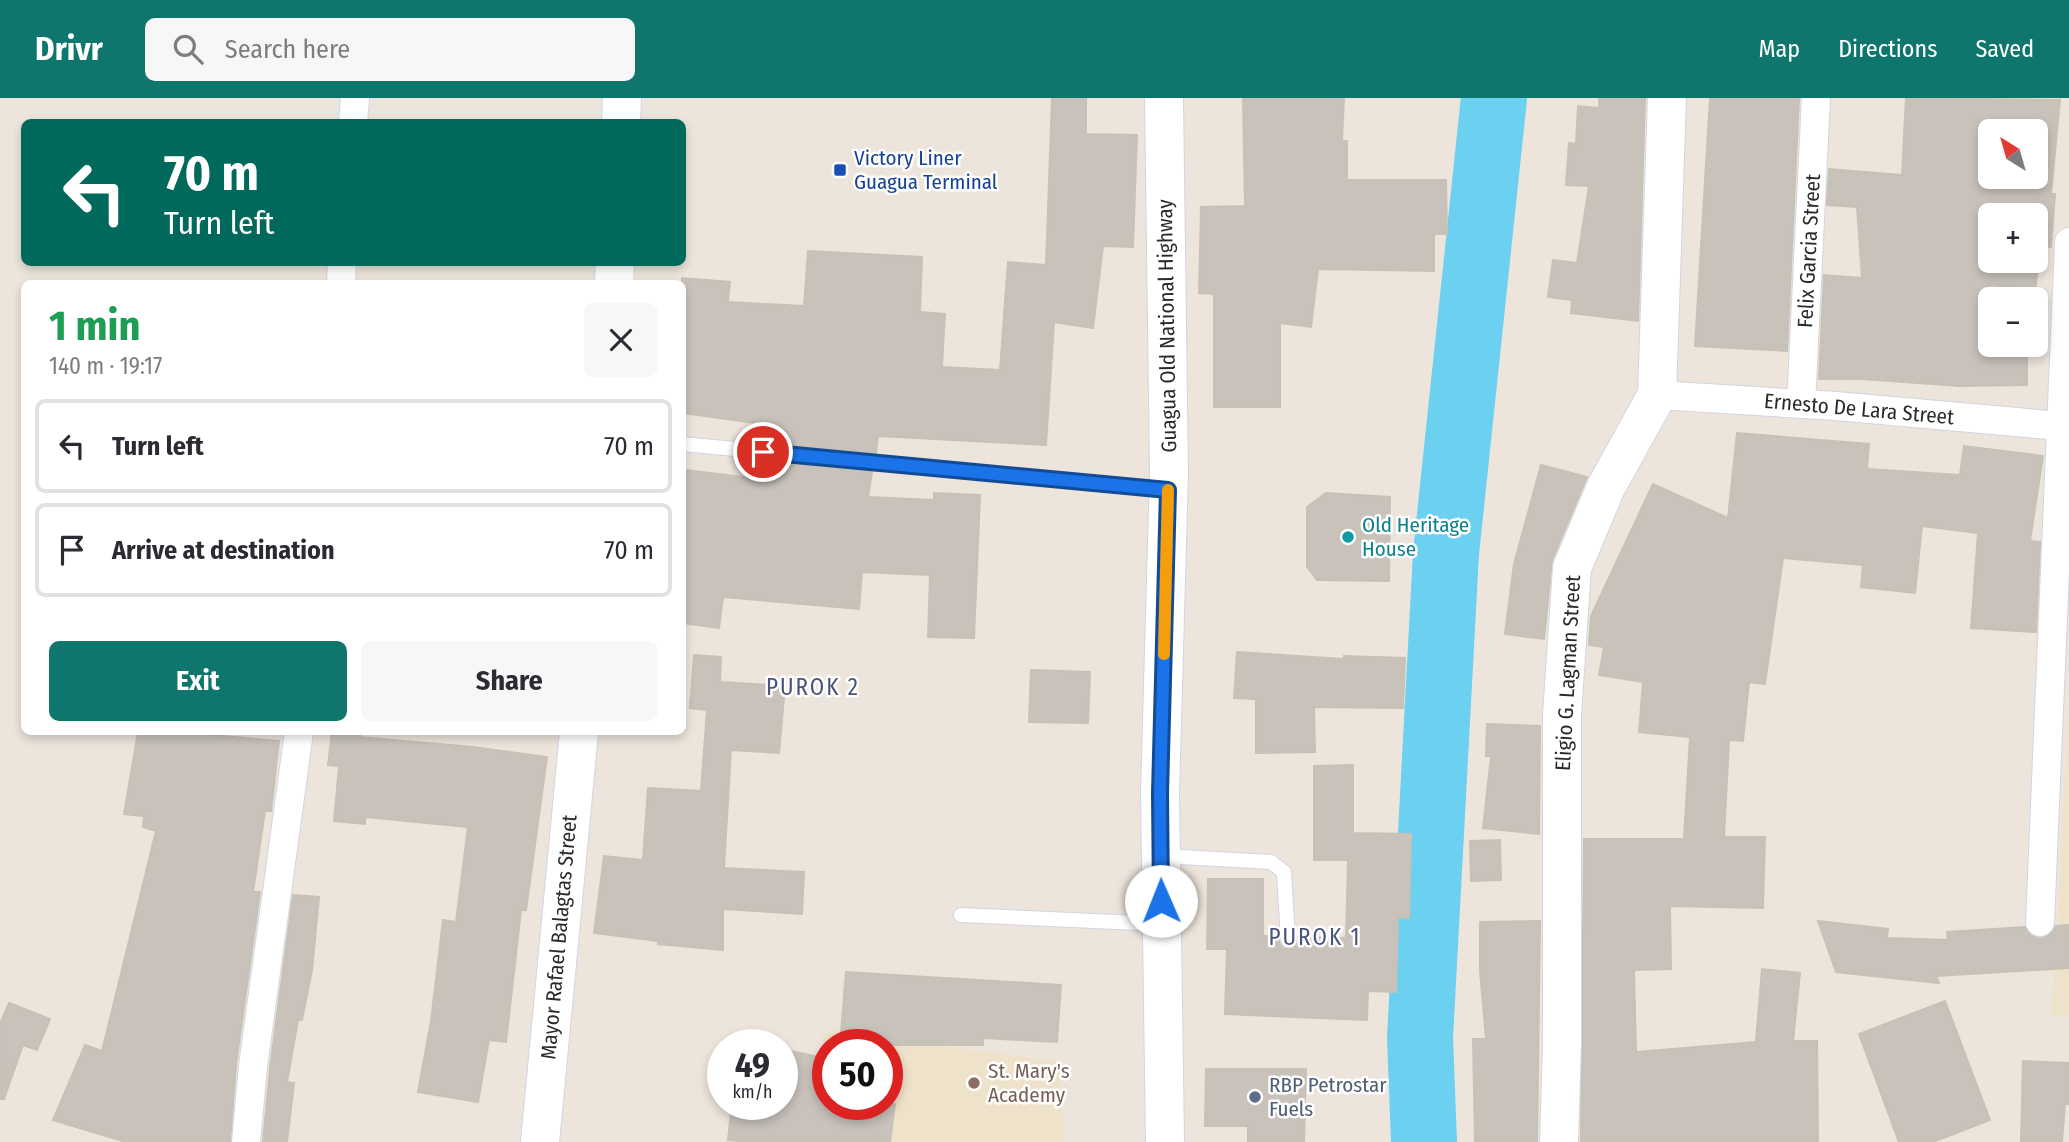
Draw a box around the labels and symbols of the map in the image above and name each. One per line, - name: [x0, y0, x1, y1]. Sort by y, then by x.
- north arrow: [1978, 119, 2048, 189]
- place label: Victory Liner Guagua Terminal: [854, 145, 998, 195]
- marker: Victory Liner Guagua Terminal: [832, 162, 848, 178]
- street label: Felix Garcia Street: [1792, 173, 1826, 329]
- street label: Guagua Old National Highway: [1152, 198, 1182, 453]
- street label: Ernesto De Lara Street: [1763, 388, 1955, 430]
- pin: [733, 422, 793, 482]
- place label: Old Heritage House: [1362, 512, 1469, 562]
- marker: Old Heritage House: [1340, 529, 1356, 545]
- street label: Eligio G. Lagman Street: [1550, 574, 1586, 772]
- district label: PUROK 2: [766, 673, 860, 701]
- street label: Mayor Rafael Balagtas Street: [535, 813, 583, 1060]
- position arrow: [1124, 864, 1198, 938]
- district label: PUROK 1: [1269, 923, 1361, 951]
- speed limit sign: 50: [812, 1029, 903, 1120]
- place label: St. Mary's Academy: [988, 1058, 1070, 1108]
- place label: RBP Petrostar Fuels: [1269, 1072, 1387, 1122]
- marker: St. Mary's Academy: [966, 1075, 982, 1091]
- marker: RBP Petrostar Fuels: [1247, 1089, 1263, 1105]

